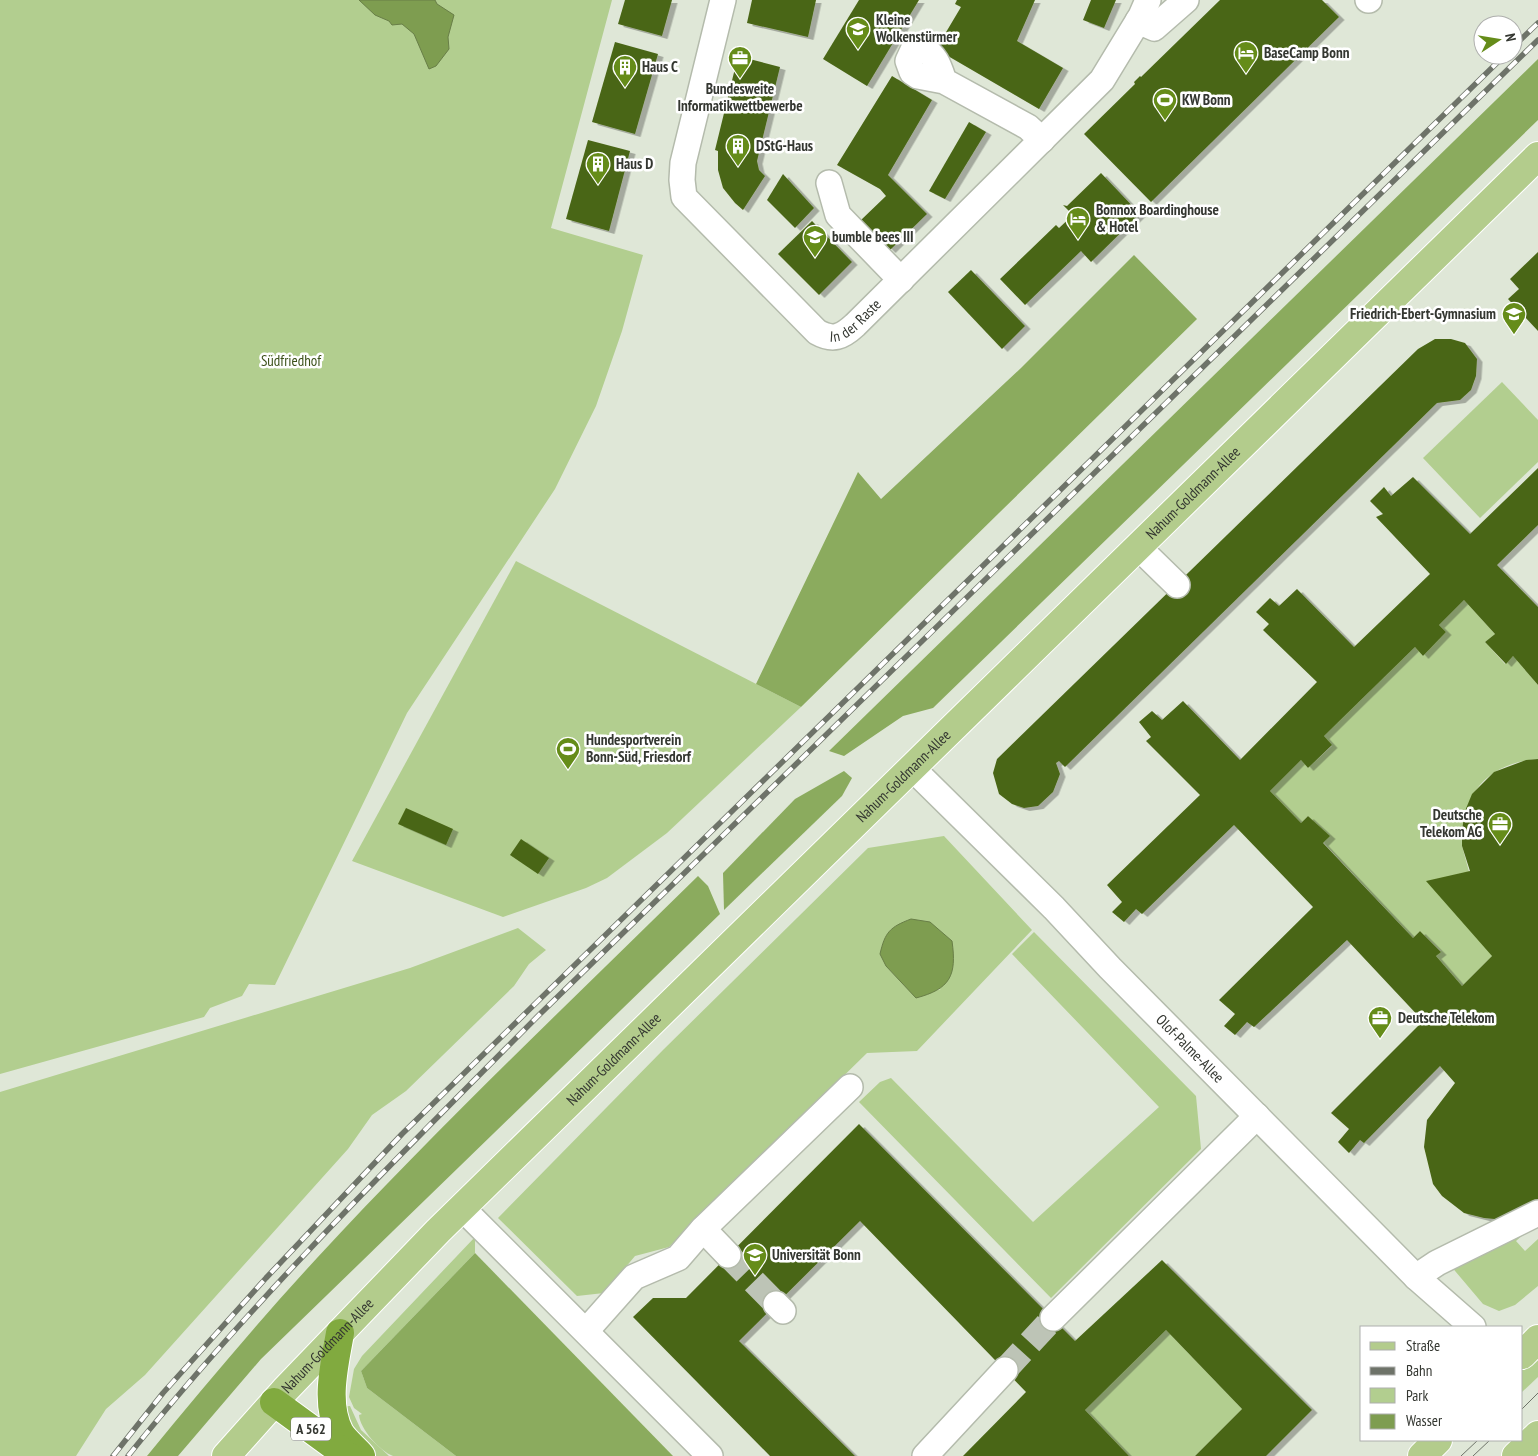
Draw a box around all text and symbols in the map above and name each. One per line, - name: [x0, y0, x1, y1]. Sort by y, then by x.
- place label: Kleine Wolkenstürmer: [875, 10, 958, 46]
- north arrow: [1473, 15, 1523, 65]
- school or university icon: Kleine Wolkenstürmer: [845, 16, 871, 50]
- text: N: [1501, 32, 1520, 43]
- hotel icon: BaseCamp Bonn: [1233, 40, 1259, 74]
- place label: BaseCamp Bonn: [1264, 43, 1350, 62]
- office icon: Bundesweite Informatikwettbewerbe: [727, 45, 753, 79]
- building icon: Haus C: [612, 54, 638, 88]
- place label: Haus C: [642, 57, 678, 76]
- place label: Bundesweite Informatikwettbewerbe: [677, 79, 803, 115]
- sports icon: KW Bonn: [1152, 87, 1178, 121]
- place label: KW Bonn: [1182, 90, 1231, 109]
- building icon: DStG-Haus: [725, 133, 751, 167]
- place label: DStG-Haus: [756, 136, 813, 155]
- building icon: Haus D: [585, 151, 611, 185]
- place label: Haus D: [616, 154, 653, 173]
- place label: Bonnox Boardinghouse & Hotel: [1096, 200, 1219, 236]
- hotel icon: Bonnox Boardinghouse & Hotel: [1065, 206, 1091, 240]
- school or university icon: bumble bees III: [802, 224, 828, 258]
- place label: bumble bees III: [832, 227, 914, 246]
- street label: In der Raste: [829, 295, 885, 346]
- school or university icon: Friedrich-Ebert-Gymnasium: [1501, 301, 1527, 335]
- place label: Friedrich-Ebert-Gymnasium: [1350, 304, 1496, 323]
- park label: Südfriedhof: [261, 351, 322, 370]
- street label: Nahum-Goldmann-Allee: [1141, 442, 1244, 543]
- street label: Nahum-Goldmann-Allee: [852, 725, 954, 826]
- place label: Hundesportverein Bonn-Süd, Friesdorf: [586, 730, 692, 766]
- sports icon: Hundesportverein Bonn-Süd, Friesdorf: [555, 736, 581, 770]
- place label: Deutsche Telekom AG: [1420, 805, 1482, 841]
- office icon: Deutsche Telekom AG: [1487, 811, 1513, 845]
- office icon: Deutsche Telekom: [1367, 1005, 1393, 1039]
- street label: Nahum-Goldmann-Allee: [562, 1008, 665, 1109]
- place label: Deutsche Telekom: [1398, 1008, 1495, 1027]
- street label: Olof-Palme-Allee: [1152, 1010, 1228, 1087]
- school or university icon: Universität Bonn: [742, 1242, 768, 1276]
- place label: Universität Bonn: [772, 1245, 861, 1264]
- street label: Nahum-Goldmann-Allee: [277, 1294, 377, 1397]
- legend: [1360, 1326, 1523, 1441]
- text: Straße: [1406, 1336, 1440, 1355]
- text: Bahn: [1406, 1361, 1432, 1380]
- text: Park: [1406, 1386, 1428, 1405]
- text: Wasser: [1406, 1411, 1443, 1430]
- road number: A 562: [291, 1418, 331, 1440]

